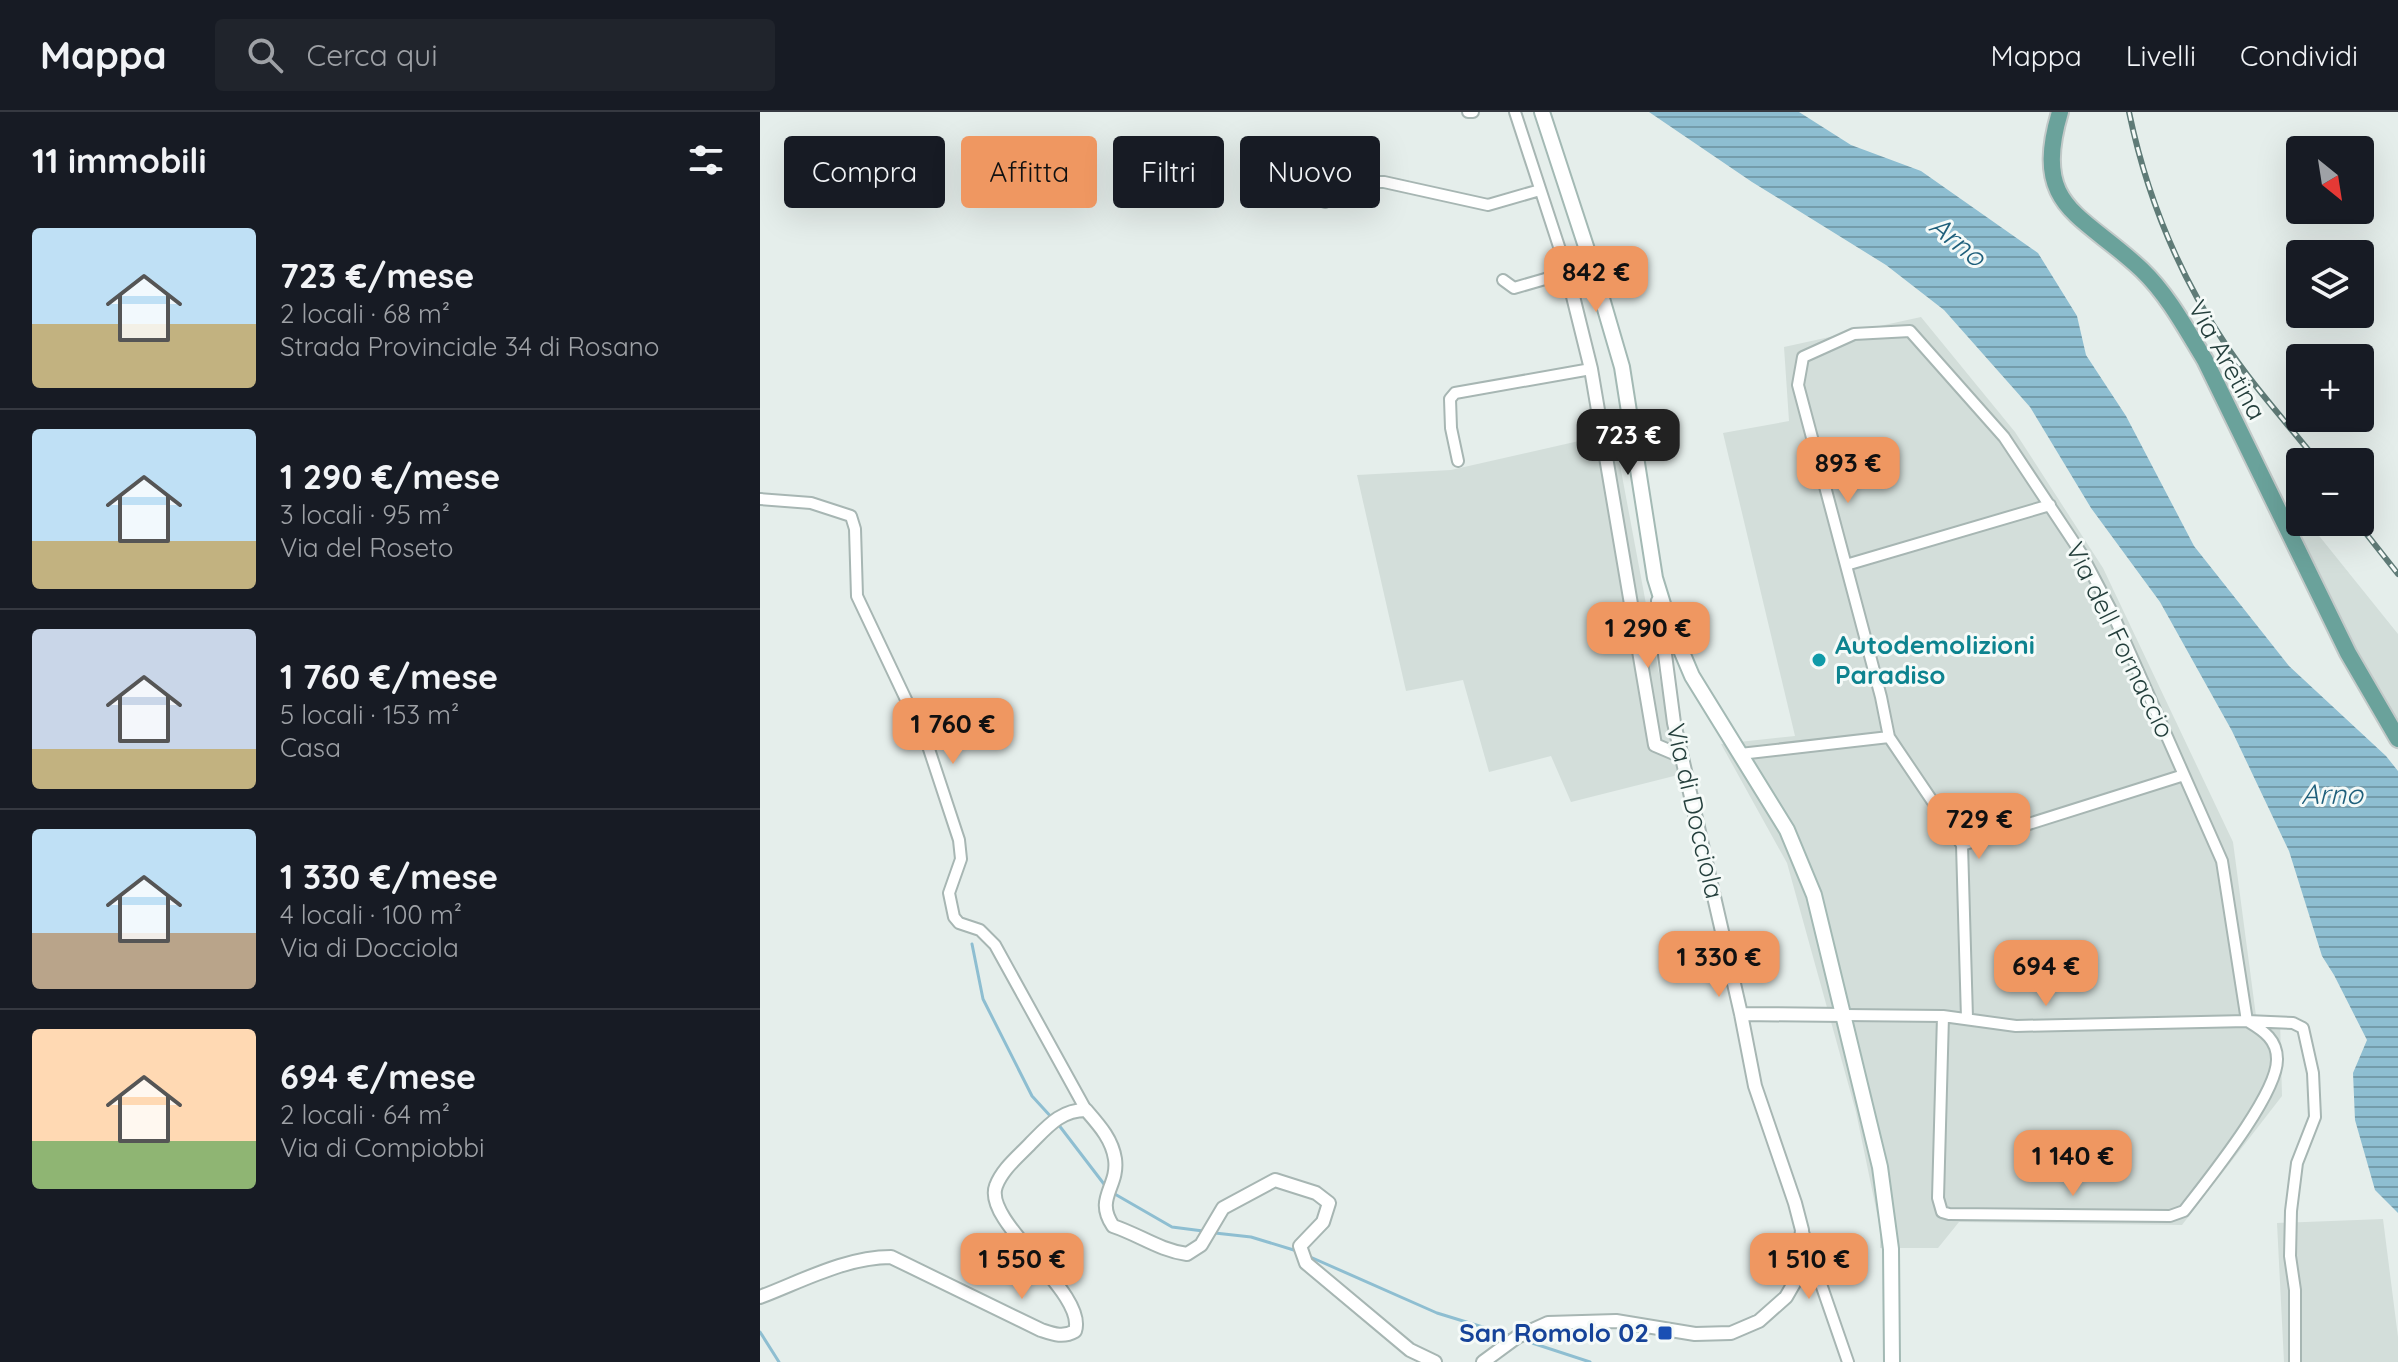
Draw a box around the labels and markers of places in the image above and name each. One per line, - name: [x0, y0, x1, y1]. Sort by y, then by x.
- pin: 842 €: [1540, 246, 1652, 314]
- pin: 723 €: [1572, 409, 1684, 477]
- pin: 893 €: [1792, 437, 1904, 505]
- pin: 1 290 €: [1574, 602, 1722, 670]
- place label: Autodemolizioni Paradiso: [1835, 628, 2035, 691]
- marker: Autodemolizioni Paradiso: [1810, 651, 1828, 669]
- pin: 1 760 €: [879, 698, 1027, 766]
- pin: 729 €: [1923, 793, 2035, 861]
- pin: 1 330 €: [1645, 931, 1793, 999]
- pin: 694 €: [1990, 940, 2102, 1008]
- pin: 1 140 €: [1999, 1130, 2147, 1198]
- pin: 1 550 €: [948, 1233, 1096, 1301]
- pin: 1 510 €: [1735, 1233, 1883, 1301]
- place label: San Romolo 02: [1459, 1316, 1649, 1349]
- marker: San Romolo 02: [1656, 1324, 1674, 1342]

